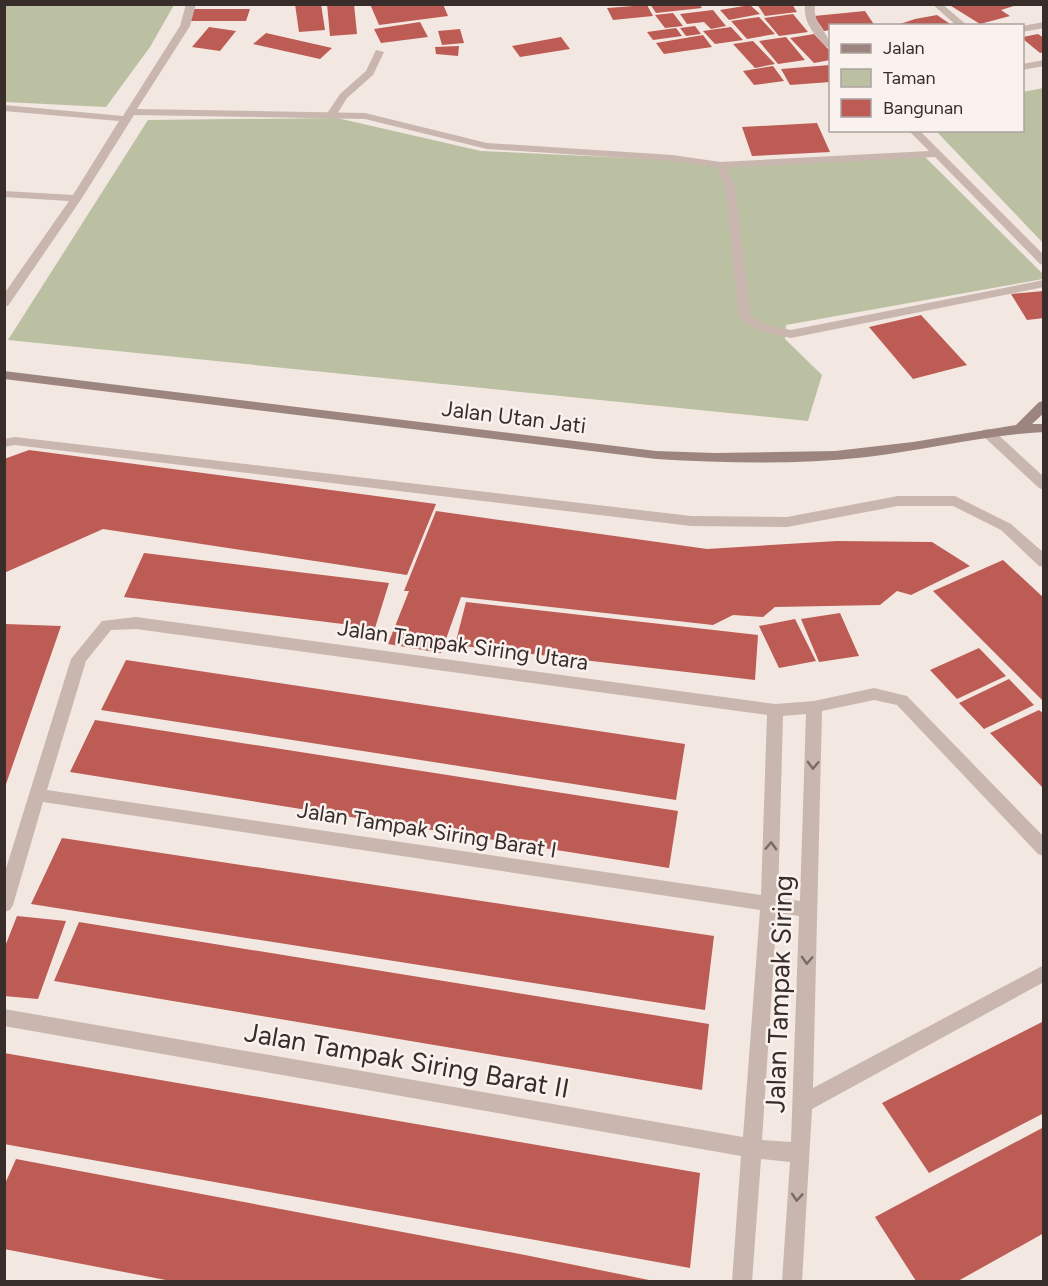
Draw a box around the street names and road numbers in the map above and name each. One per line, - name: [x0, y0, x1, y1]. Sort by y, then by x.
- street label: Jalan Utan Jati: [440, 395, 588, 439]
- street label: Jalan Tampak Siring Utara: [336, 614, 590, 676]
- street label: Jalan Tampak Siring Barat I: [295, 796, 559, 864]
- street label: Jalan Tampak Siring: [758, 875, 800, 1113]
- street label: Jalan Tampak Siring Barat II: [242, 1015, 572, 1105]

